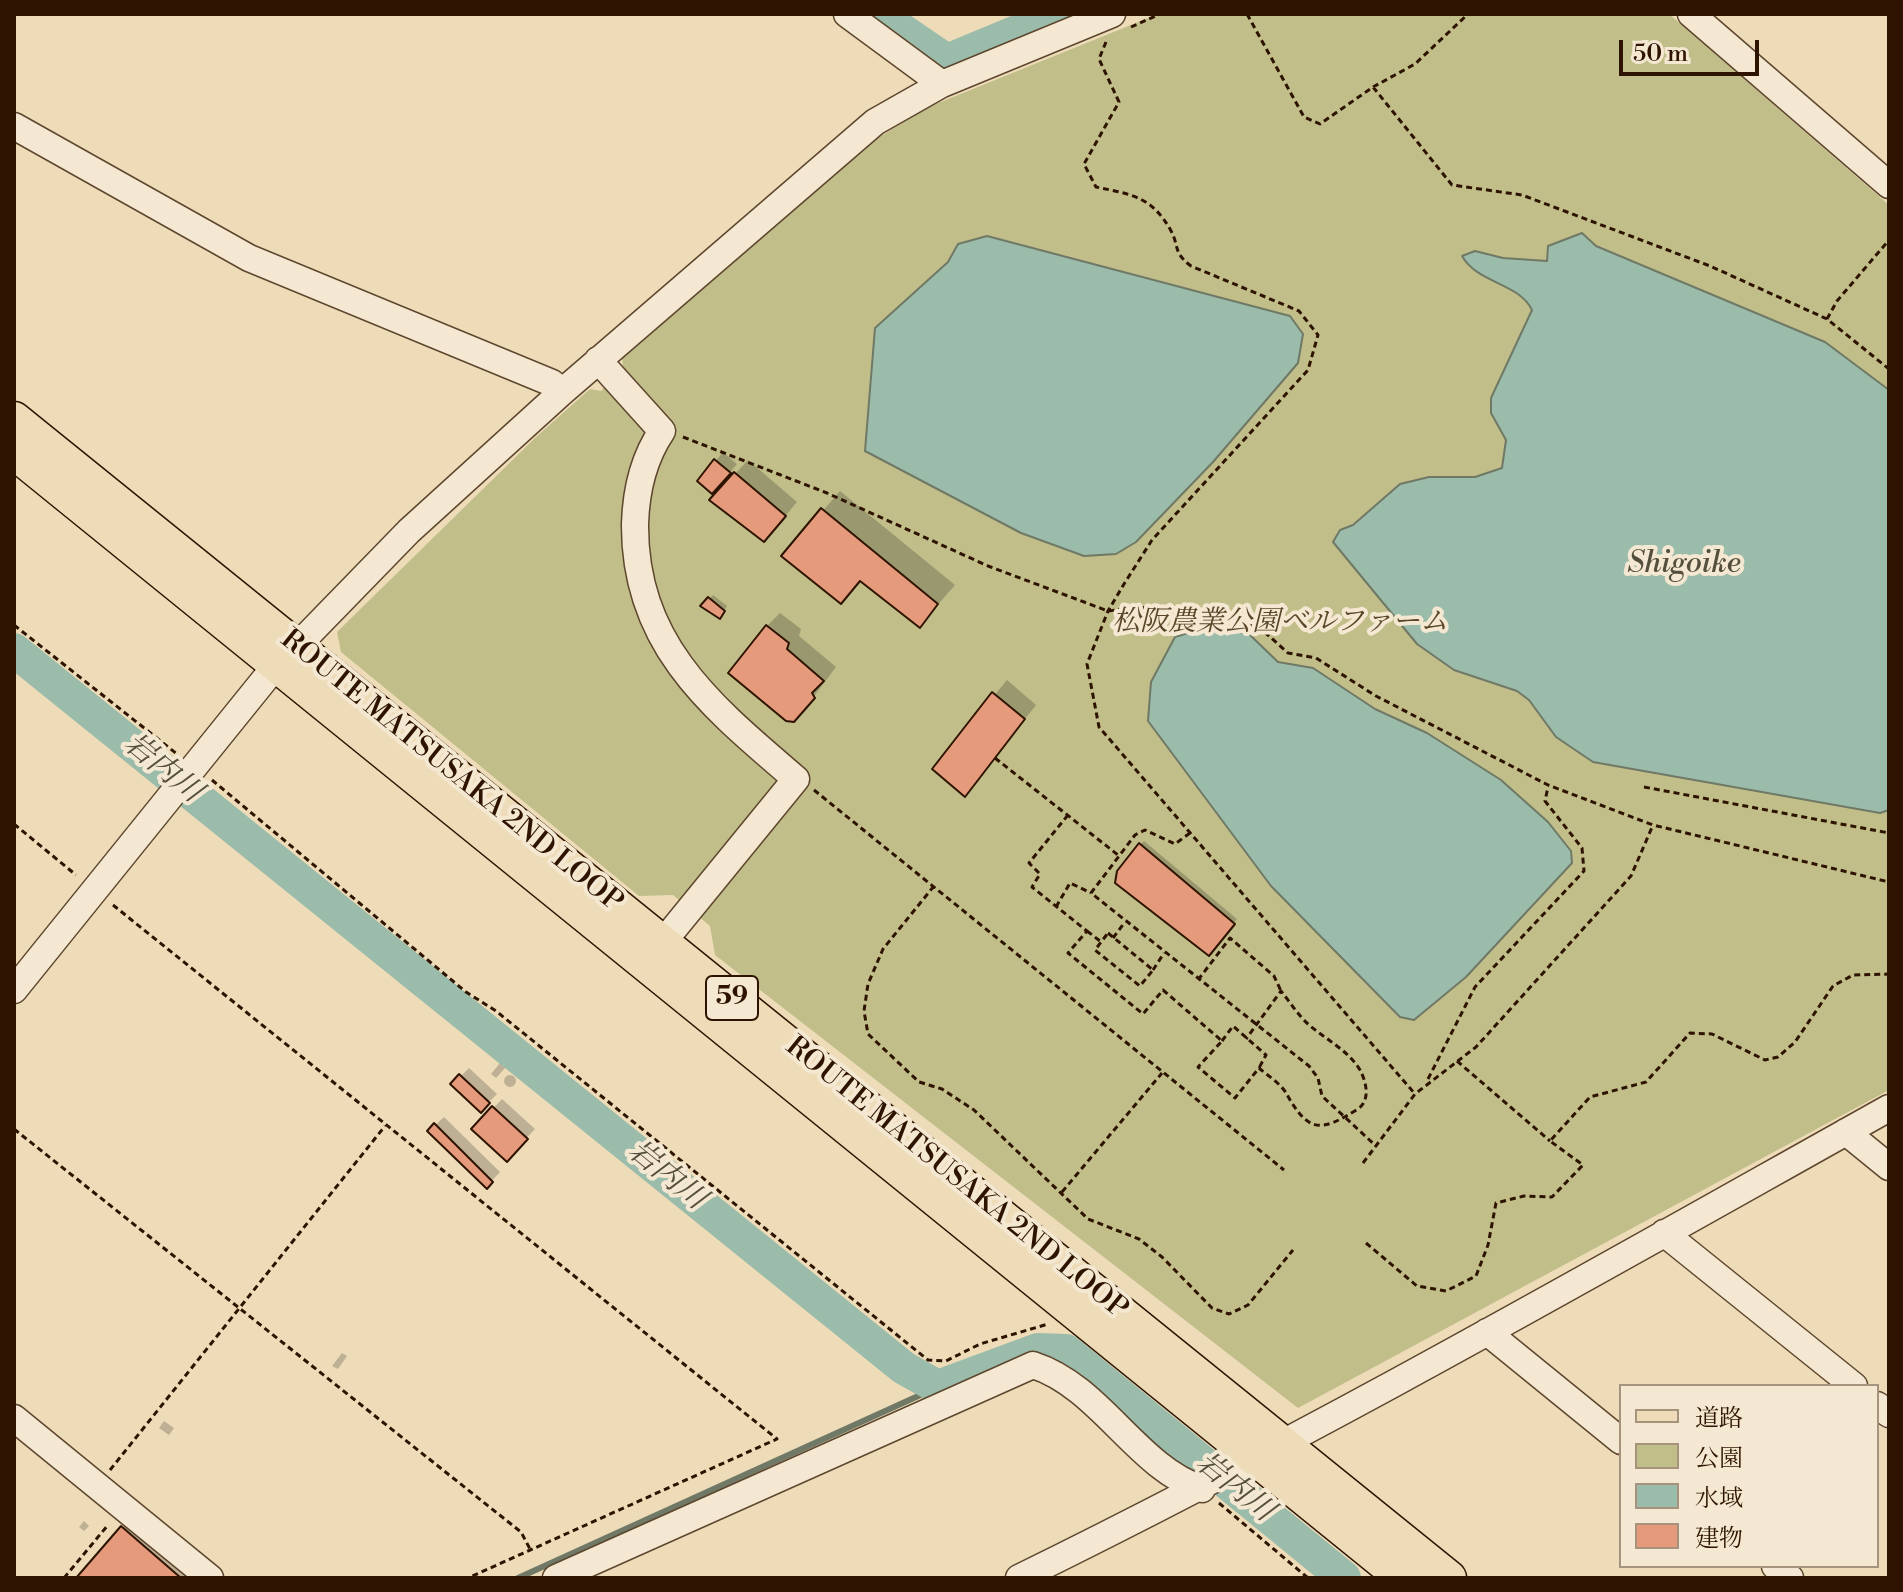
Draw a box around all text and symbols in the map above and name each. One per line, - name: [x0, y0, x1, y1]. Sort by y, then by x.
- scale bar: [1623, 24, 1763, 74]
- text: 50 m: [1633, 39, 1688, 69]
- water label: Shigoike: [1627, 547, 1741, 583]
- park label: 松阪農業公園ベルファーム: [1112, 606, 1448, 640]
- street label: ROUTE MATSUSAKA 2ND LOOP: [273, 623, 629, 921]
- water label: 岩内川: [116, 727, 208, 811]
- road number: 59: [706, 976, 758, 1020]
- street label: ROUTE MATSUSAKA 2ND LOOP: [778, 1030, 1134, 1328]
- water label: 岩内川: [620, 1134, 712, 1218]
- legend: [1619, 1384, 1879, 1568]
- text: 道路: [1695, 1404, 1743, 1434]
- text: 公園: [1695, 1444, 1743, 1474]
- water label: 岩内川: [1188, 1446, 1280, 1530]
- text: 水域: [1695, 1484, 1743, 1514]
- text: 建物: [1695, 1524, 1743, 1554]

